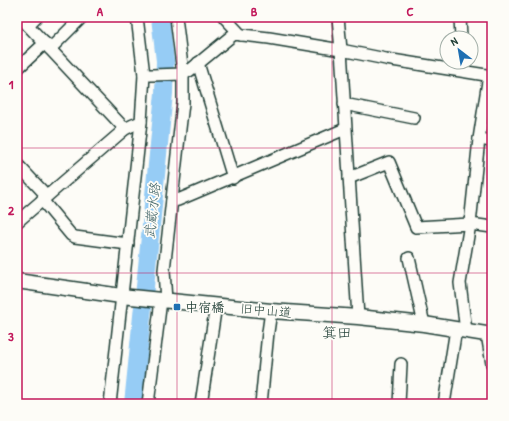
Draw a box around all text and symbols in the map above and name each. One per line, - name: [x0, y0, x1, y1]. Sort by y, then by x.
- text: A: [97, 2, 104, 20]
- text: B: [251, 2, 258, 20]
- text: C: [406, 2, 414, 20]
- north arrow: [439, 30, 479, 70]
- text: N: [448, 34, 460, 49]
- text: 1: [9, 75, 14, 93]
- water label: 武蔵水路: [139, 181, 164, 240]
- text: 2: [8, 201, 15, 219]
- place label: 中宿橋: [185, 298, 224, 316]
- street label: 旧中山道: [239, 299, 293, 321]
- marker: 中宿橋: [172, 302, 182, 312]
- district label: 箕田: [322, 322, 352, 343]
- text: 3: [8, 327, 14, 345]

